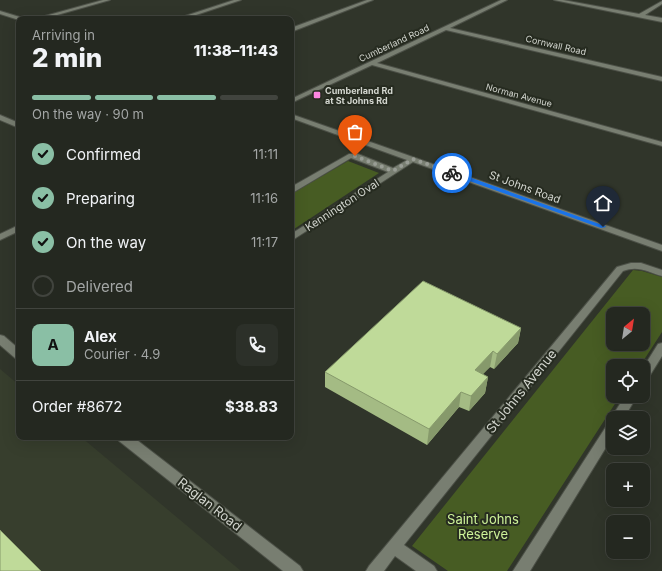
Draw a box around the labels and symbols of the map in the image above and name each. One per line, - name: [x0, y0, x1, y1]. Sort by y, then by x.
- street label: Cumberland Road: [357, 22, 431, 64]
- street label: Cornwall Road: [525, 33, 587, 57]
- street label: Norman Avenue: [485, 81, 553, 109]
- place label: Cumberland Rd at St Johns Rd: [325, 85, 393, 106]
- marker: Cumberland Rd at St Johns Rd: [312, 90, 322, 100]
- pin: [338, 115, 372, 156]
- courier: [432, 153, 472, 193]
- street label: St Johns Road: [487, 168, 563, 206]
- street label: Kennington Oval: [302, 176, 382, 234]
- pin: [586, 186, 620, 227]
- north arrow: [606, 307, 650, 351]
- street label: St Johns Avenue: [482, 346, 560, 436]
- street label: Raglan Road: [175, 474, 245, 534]
- park label: Saint Johns Reserve: [447, 511, 519, 542]

